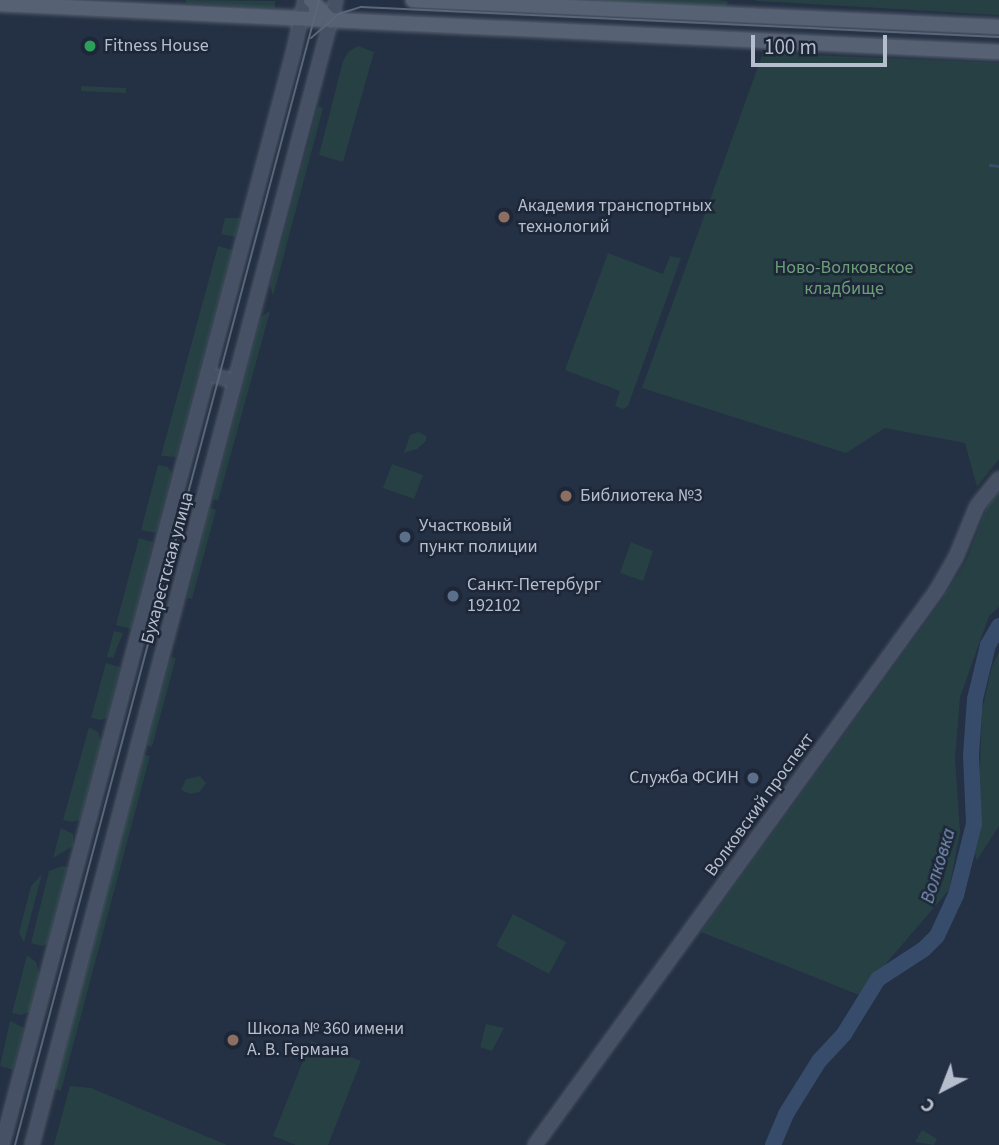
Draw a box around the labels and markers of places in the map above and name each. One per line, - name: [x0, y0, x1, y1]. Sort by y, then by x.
- place label: Fitness House: [104, 35, 209, 57]
- marker: Fitness House: [82, 38, 98, 54]
- place label: Академия транспортных технологий: [518, 196, 712, 238]
- marker: Академия транспортных технологий: [496, 209, 512, 225]
- place label: Библиотека №3: [580, 485, 703, 507]
- marker: Библиотека №3: [558, 488, 574, 504]
- place label: Участковый пункт полиции: [419, 516, 538, 558]
- marker: Участковый пункт полиции: [397, 529, 413, 545]
- place label: Санкт-Петербург 192102: [467, 575, 601, 618]
- marker: Санкт-Петербург 192102: [445, 588, 461, 604]
- place label: Служба ФСИН: [629, 767, 739, 789]
- marker: Служба ФСИН: [745, 770, 761, 786]
- place label: Школа № 360 имени А. В. Германа: [247, 1019, 404, 1062]
- marker: Школа № 360 имени А. В. Германа: [225, 1032, 241, 1048]

